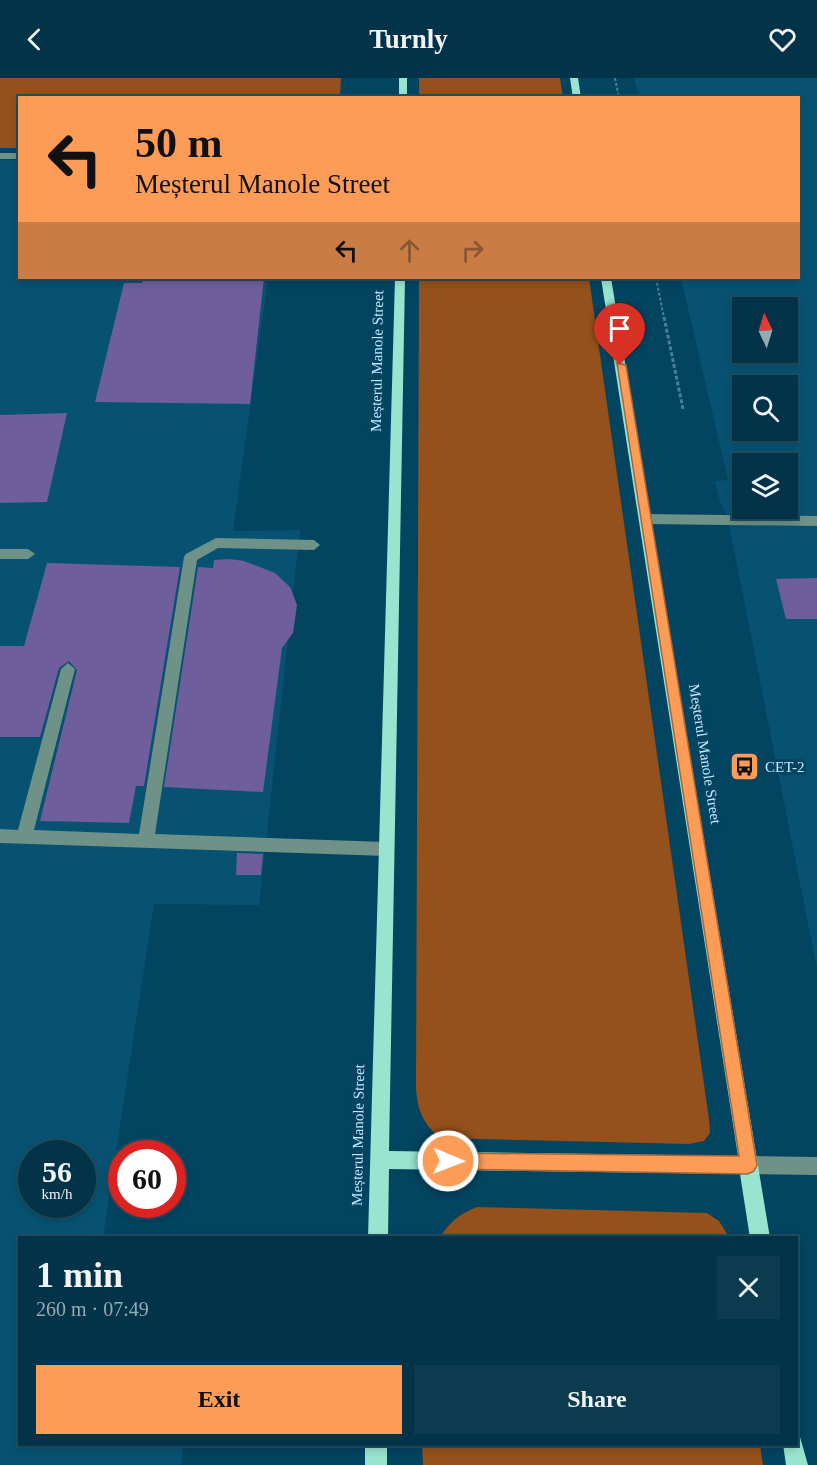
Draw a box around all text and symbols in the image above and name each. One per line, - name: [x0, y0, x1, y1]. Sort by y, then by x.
- icon: back: [18, 23, 51, 56]
- icon: heart: [766, 23, 799, 56]
- text: Turnly: [369, 24, 448, 54]
- icon: left: [36, 120, 114, 198]
- text: 50 m: [135, 120, 223, 166]
- text: Meșterul Manole Street: [135, 169, 390, 199]
- icon: left: [330, 234, 363, 267]
- icon: ahead: [393, 234, 426, 267]
- icon: right: [456, 234, 489, 267]
- street label: Meșterul Manole Street: [368, 289, 387, 432]
- north arrow: [732, 297, 798, 363]
- map controls: [732, 297, 798, 519]
- pin: [594, 303, 645, 365]
- icon: arrive: [603, 312, 636, 345]
- button: search: [732, 375, 798, 441]
- button: layers: [732, 453, 798, 519]
- street label: Meșterul Manole Street: [685, 683, 724, 826]
- bus stop icon: CET-2: [728, 751, 760, 783]
- place label: CET-2: [765, 759, 804, 775]
- street label: Meșterul Manole Street: [349, 1063, 368, 1206]
- position arrow: [416, 1129, 480, 1193]
- speed limit sign: 60: [108, 1140, 186, 1218]
- text: 56: [42, 1155, 72, 1188]
- text: km/h: [42, 1186, 72, 1202]
- text: 1 min: [36, 1255, 123, 1295]
- button: close: [717, 1256, 780, 1319]
- text: 260 m · 07:49: [36, 1298, 149, 1320]
- button: Exit: [36, 1365, 402, 1434]
- button: Share: [414, 1365, 780, 1434]

